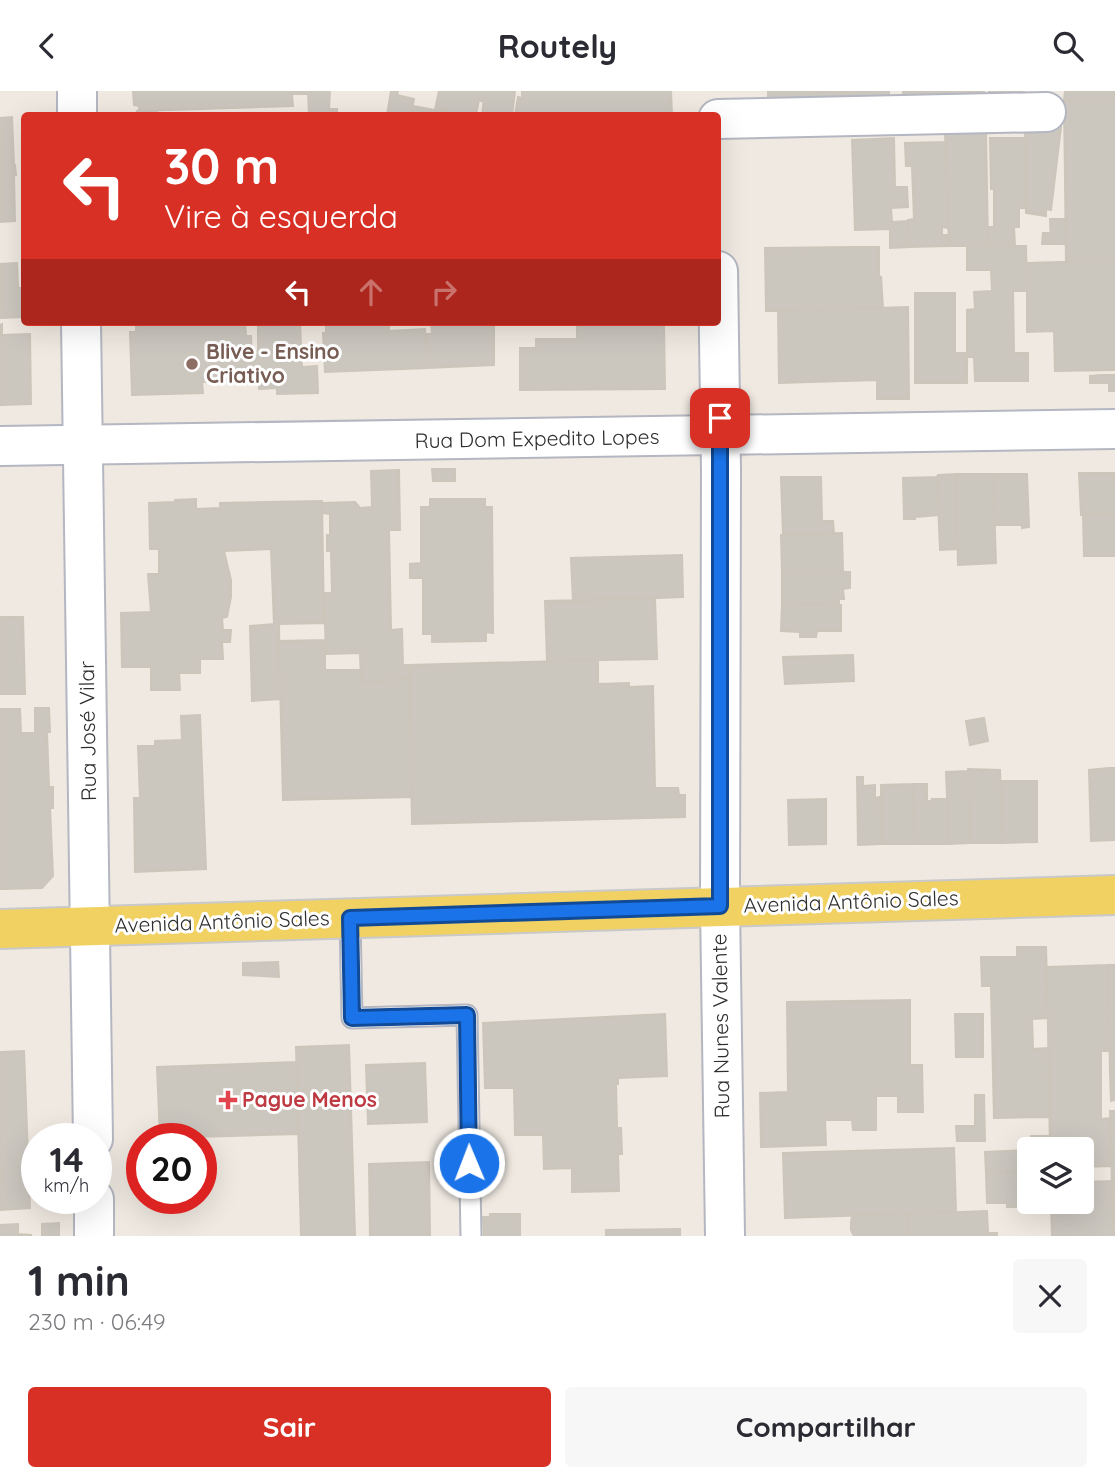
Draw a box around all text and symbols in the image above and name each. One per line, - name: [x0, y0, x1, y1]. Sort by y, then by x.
- text: Routely: [498, 26, 617, 66]
- icon: back: [28, 27, 66, 65]
- icon: search: [1049, 27, 1087, 65]
- text: 30 m: [164, 135, 279, 196]
- icon: left: [49, 140, 140, 231]
- text: Vire à esquerda: [164, 196, 398, 236]
- icon: left: [279, 273, 317, 311]
- icon: ahead: [352, 273, 390, 311]
- icon: right: [425, 273, 463, 311]
- place label: Blive - Ensino Criativo: [206, 338, 340, 388]
- marker: Blive - Ensino Criativo: [184, 356, 200, 372]
- pin: [690, 388, 750, 448]
- icon: arrive: [701, 399, 739, 437]
- street label: Rua Dom Expedito Lopes: [414, 423, 660, 453]
- street label: Rua José Vilar: [73, 661, 101, 801]
- street label: Avenida Antônio Sales: [743, 884, 959, 918]
- street label: Avenida Antônio Sales: [114, 904, 330, 938]
- street label: Rua Nunes Valente: [705, 933, 735, 1119]
- place label: Pague Menos: [242, 1086, 377, 1112]
- marker: Pague Menos: [220, 1092, 236, 1108]
- speed limit sign: 20: [126, 1123, 217, 1214]
- position arrow: [432, 1126, 506, 1200]
- text: 14: [49, 1137, 84, 1181]
- map controls: [1017, 1137, 1094, 1214]
- button: layers: [1017, 1137, 1094, 1214]
- text: km/h: [44, 1174, 89, 1197]
- text: 1 min: [28, 1254, 130, 1307]
- button: close: [1013, 1259, 1087, 1333]
- text: 230 m · 06:49: [28, 1307, 166, 1336]
- button: Sair: [28, 1387, 551, 1467]
- button: Compartilhar: [565, 1387, 1087, 1467]

